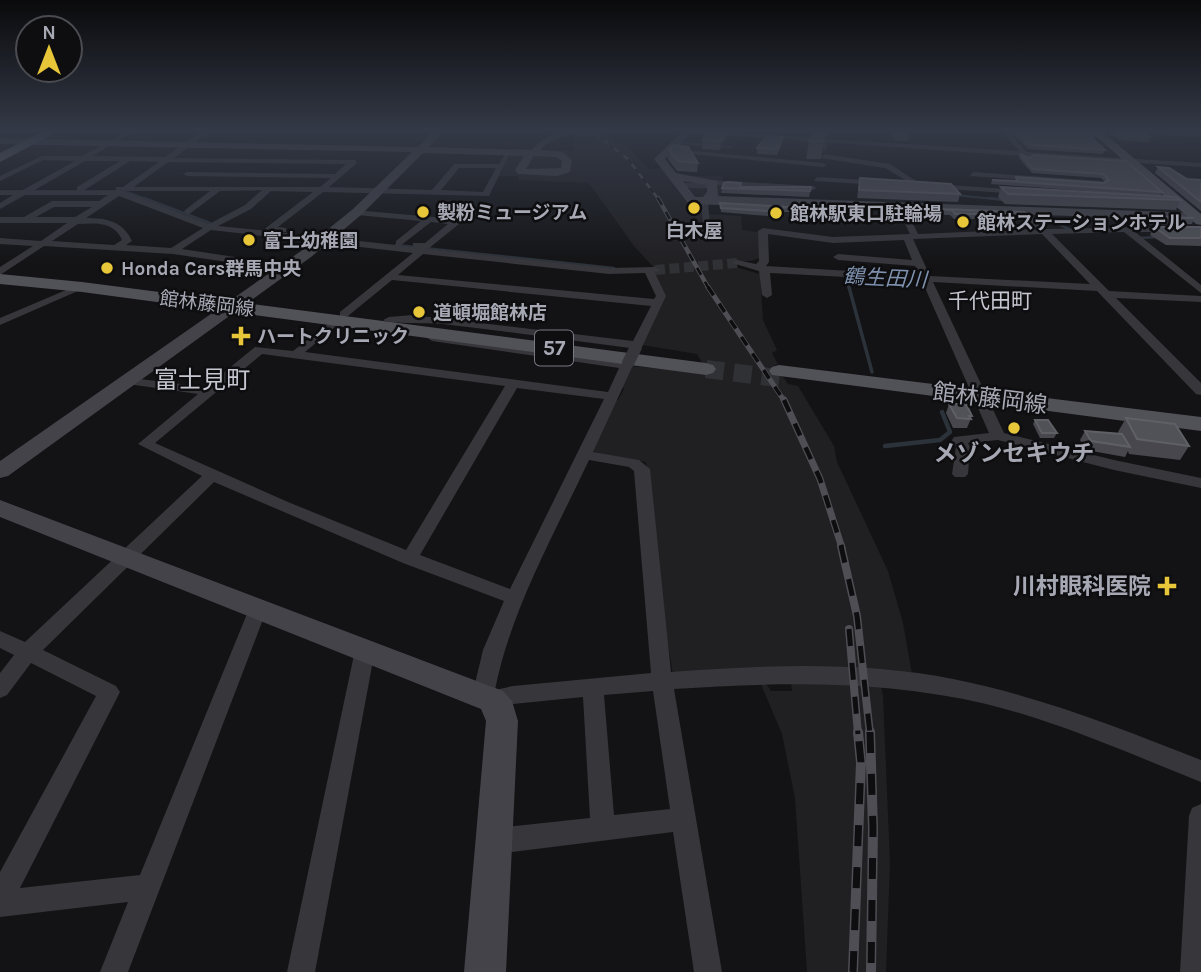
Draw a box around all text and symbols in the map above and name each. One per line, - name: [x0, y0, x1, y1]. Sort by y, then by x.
- north arrow: [14, 14, 84, 84]
- text: N: [42, 22, 56, 44]
- marker: 白木屋: [686, 200, 702, 216]
- place label: 製粉ミュージアム: [437, 202, 587, 224]
- place label: 館林駅東口駐輪場: [790, 203, 942, 225]
- marker: 製粉ミュージアム: [415, 204, 431, 220]
- marker: 館林駅東口駐輪場: [768, 205, 784, 221]
- place label: 館林ステーションホテル: [977, 212, 1186, 234]
- marker: 館林ステーションホテル: [955, 214, 971, 230]
- place label: 白木屋: [665, 220, 723, 242]
- place label: 富士幼稚園: [263, 230, 358, 252]
- marker: 富士幼稚園: [241, 232, 257, 248]
- place label: Honda Cars群馬中央: [121, 258, 301, 280]
- marker: Honda Cars群馬中央: [99, 260, 115, 276]
- water label: 鶴生田川: [842, 264, 930, 292]
- street label: 館林藤岡線: [158, 287, 255, 321]
- district label: 千代田町: [948, 289, 1032, 313]
- place label: 道頓堀館林店: [433, 302, 547, 324]
- marker: 道頓堀館林店: [411, 304, 427, 320]
- marker: ハートクリニック: [231, 326, 251, 346]
- place label: ハートクリニック: [257, 326, 409, 348]
- road number: 57: [535, 330, 573, 366]
- district label: 富士見町: [154, 366, 250, 394]
- street label: 館林藤岡線: [931, 378, 1049, 419]
- marker: メゾンセキウチ: [1006, 420, 1022, 436]
- place label: メゾンセキウチ: [934, 440, 1095, 467]
- place label: 川村眼科医院: [1013, 573, 1151, 600]
- marker: 川村眼科医院: [1157, 576, 1177, 596]

